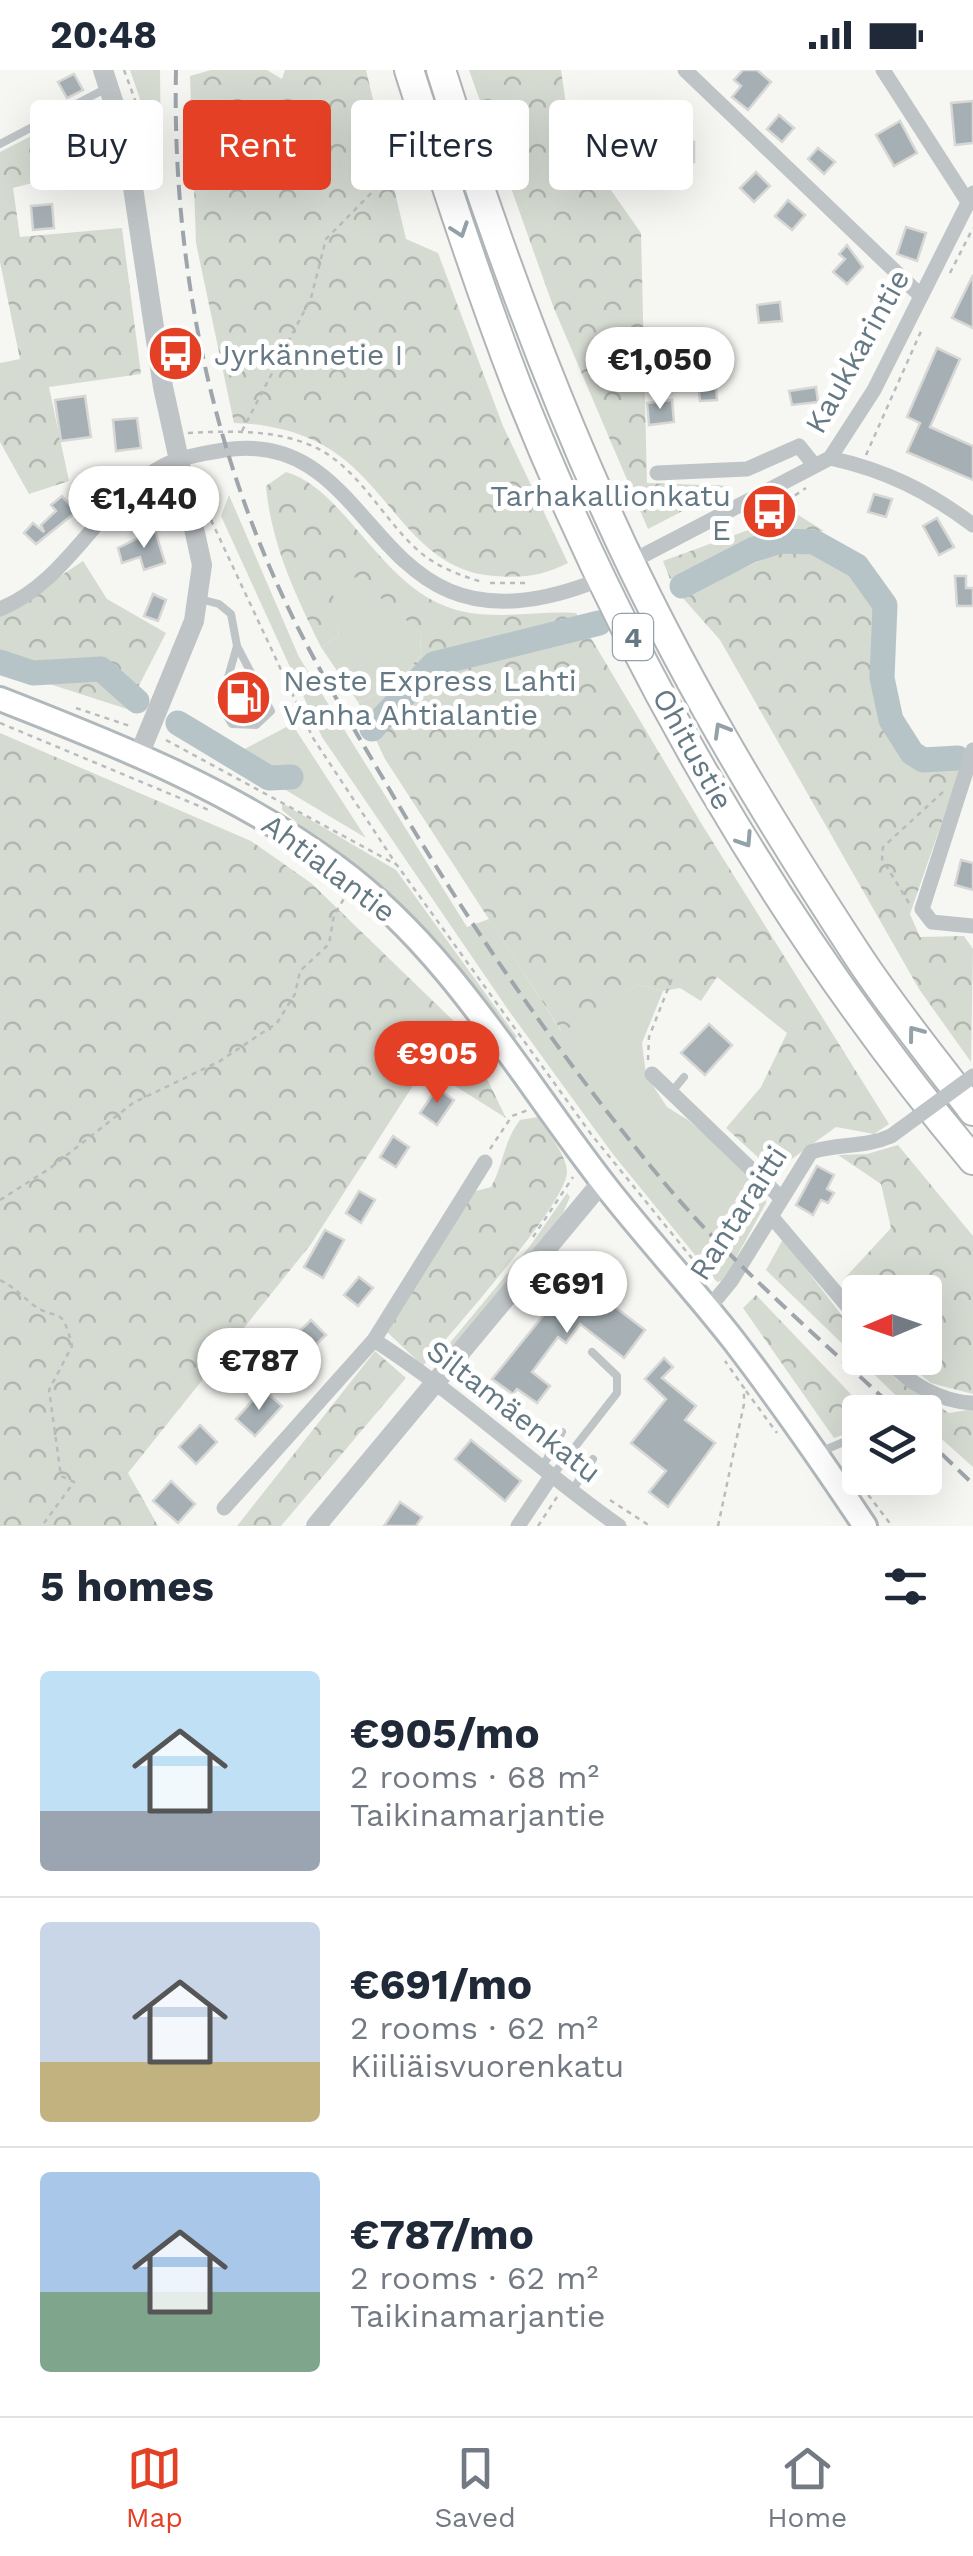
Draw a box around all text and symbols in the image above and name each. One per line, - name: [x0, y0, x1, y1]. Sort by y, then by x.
- text: 20:48: [50, 13, 157, 57]
- chip: Buy: [30, 100, 163, 190]
- chip: Rent: [183, 100, 331, 190]
- chip: Filters: [351, 100, 529, 190]
- chip: New: [549, 100, 693, 190]
- one-way arrow: [448, 220, 469, 237]
- street label: Kaukkarintie: [798, 263, 916, 439]
- bus stop icon: Jyrkännetie I: [145, 324, 205, 384]
- pin: €1,050: [579, 327, 741, 412]
- place label: Jyrkännetie I: [214, 337, 403, 372]
- text: €1,050: [608, 340, 712, 378]
- pin: €1,440: [63, 466, 225, 551]
- place label: Tarhakallionkatu E: [490, 478, 731, 547]
- text: €1,440: [90, 479, 198, 517]
- bus stop icon: Tarhakallionkatu E: [740, 482, 800, 542]
- road number: 4: [613, 614, 653, 660]
- place label: Neste Express Lahti Vanha Ahtialantie: [283, 663, 577, 732]
- fuel station icon: Neste Express Lahti Vanha Ahtialantie: [214, 667, 274, 727]
- street label: Ohitustie: [645, 682, 741, 816]
- one-way arrow: [714, 722, 734, 740]
- street label: Ahtialantie: [255, 806, 403, 930]
- one-way arrow: [732, 829, 751, 847]
- pin: €905: [378, 1021, 496, 1106]
- one-way arrow: [909, 1026, 926, 1044]
- text: €905: [396, 1034, 478, 1072]
- street label: Rantaraitti: [682, 1139, 794, 1287]
- pin: €691: [508, 1251, 626, 1336]
- text: €691: [529, 1264, 605, 1302]
- north arrow: [842, 1275, 942, 1375]
- map controls: [842, 1275, 942, 1495]
- pin: €787: [200, 1328, 318, 1413]
- street label: Siltamäenkatu: [420, 1332, 608, 1490]
- text: €787: [219, 1341, 299, 1379]
- button: layers: [842, 1395, 942, 1495]
- icon: filters: [878, 1559, 933, 1614]
- text: 5 homes: [40, 1562, 214, 1611]
- text: €905/mo: [350, 1709, 540, 1758]
- icon: home: [120, 1711, 240, 1831]
- text: 2 rooms · 68 m²: [350, 1758, 599, 1796]
- text: Taikinamarjantie: [350, 1796, 606, 1834]
- text: €691/mo: [350, 1960, 532, 2009]
- icon: home: [120, 1962, 240, 2082]
- text: 2 rooms · 62 m²: [350, 2009, 598, 2047]
- text: Kiiliäisvuorenkatu: [350, 2047, 624, 2085]
- text: €787/mo: [350, 2210, 534, 2259]
- icon: home: [120, 2212, 240, 2332]
- text: 2 rooms · 62 m²: [350, 2259, 598, 2297]
- text: Taikinamarjantie: [350, 2297, 606, 2335]
- tab: Map: [126, 2441, 183, 2534]
- tab: Saved: [434, 2441, 516, 2534]
- tab: Home: [767, 2441, 847, 2534]

